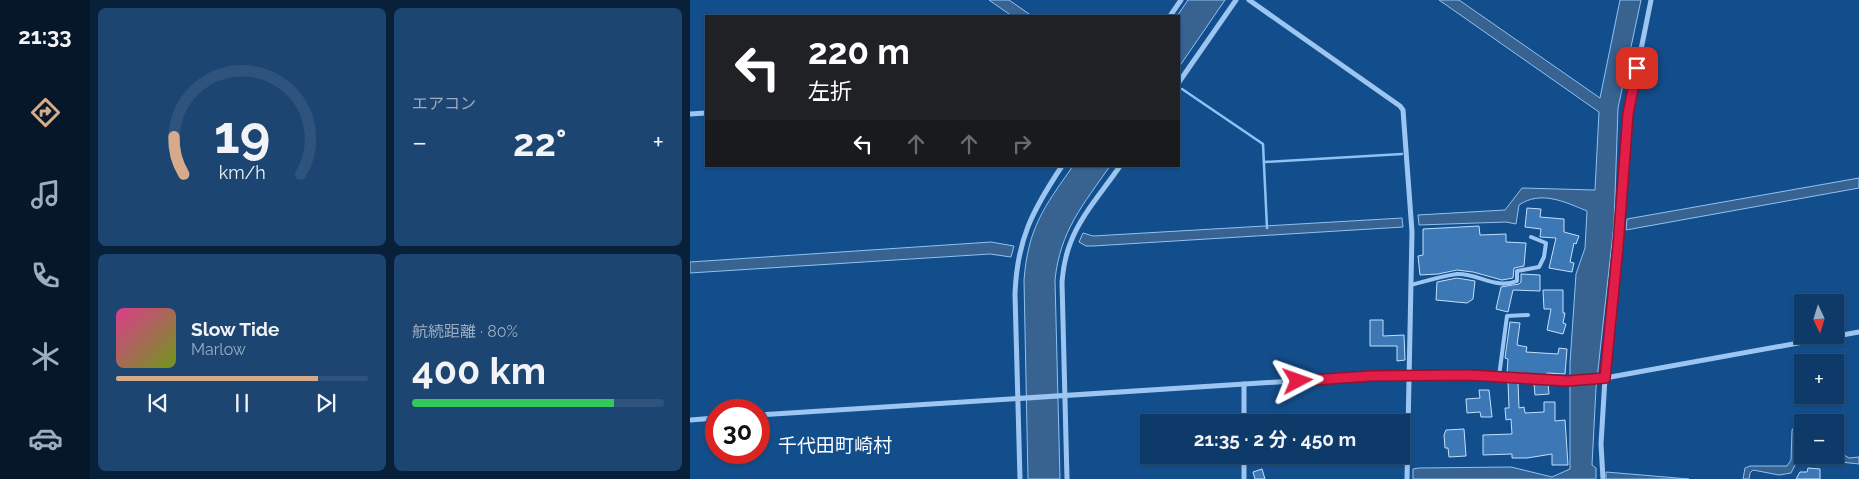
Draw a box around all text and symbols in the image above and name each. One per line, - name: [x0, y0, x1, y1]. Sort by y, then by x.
- text: 21:33: [18, 23, 72, 49]
- text: 220 m: [808, 31, 910, 72]
- icon: left: [725, 35, 790, 100]
- pin: [1616, 47, 1658, 89]
- icon: arrive: [1623, 54, 1651, 82]
- text: 左折: [808, 78, 852, 104]
- text: エアコン: [412, 94, 476, 113]
- icon: directions: [28, 95, 63, 130]
- text: 19: [214, 104, 270, 165]
- text: 22°: [513, 120, 566, 165]
- text: −: [412, 126, 427, 159]
- text: +: [652, 126, 664, 159]
- icon: left: [849, 130, 877, 158]
- icon: ahead: [902, 130, 930, 158]
- icon: ahead: [955, 130, 983, 158]
- icon: right: [1008, 130, 1036, 158]
- text: km/h: [218, 162, 266, 183]
- icon: music: [28, 177, 63, 212]
- icon: phone: [28, 258, 63, 293]
- north arrow: [1794, 294, 1844, 344]
- map controls: [1794, 294, 1844, 464]
- text: Slow Tide: [191, 318, 280, 340]
- text: 航続距離 · 80%: [412, 322, 518, 341]
- icon: climate: [28, 339, 63, 374]
- text: Marlow: [191, 340, 246, 359]
- text: 400 km: [412, 348, 546, 393]
- position arrow: [1271, 354, 1323, 406]
- button: +: [1794, 354, 1844, 404]
- icon: previous: [144, 389, 172, 417]
- icon: pause: [228, 389, 256, 417]
- icon: next: [312, 389, 340, 417]
- speed limit sign: 30: [705, 399, 770, 464]
- button: −: [1794, 414, 1844, 464]
- icon: car: [28, 421, 63, 456]
- text: 21:35 · 2 分 · 450 m: [1194, 428, 1356, 450]
- district label: 千代田町崎村: [778, 434, 892, 456]

